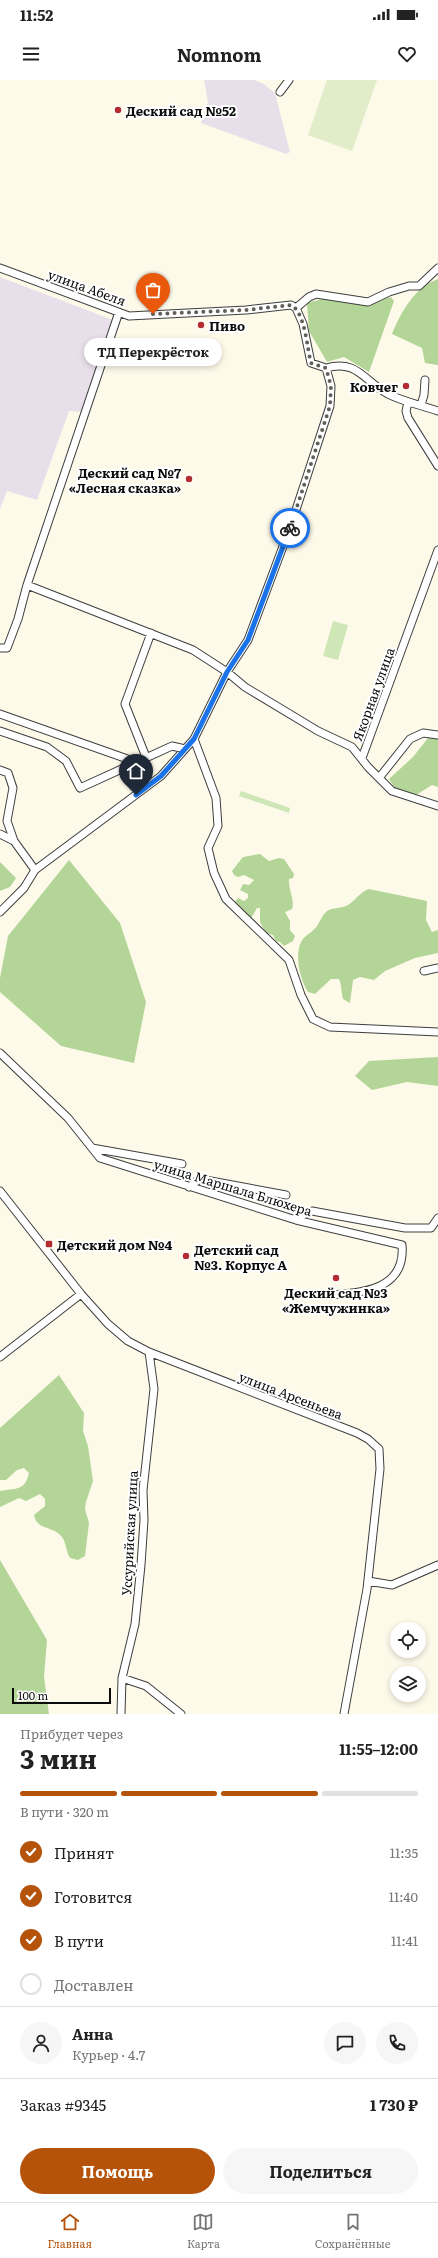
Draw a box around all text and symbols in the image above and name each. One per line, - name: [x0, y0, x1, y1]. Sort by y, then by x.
- text: 11:52: [20, 3, 53, 26]
- text: Nomnom: [177, 41, 261, 68]
- icon: menu: [20, 43, 42, 65]
- icon: heart: [396, 43, 418, 65]
- place label: Деский сад №52: [126, 101, 236, 120]
- marker: Деский сад №52: [113, 105, 123, 115]
- street label: улица Абеля: [45, 264, 129, 310]
- pin: [136, 273, 170, 314]
- icon: bag: [142, 279, 164, 301]
- place label: Пиво: [209, 316, 245, 335]
- marker: Пиво: [196, 320, 206, 330]
- callout: ТД Перекрёсток: [84, 338, 222, 366]
- text: ТД Перекрёсток: [97, 342, 209, 361]
- place label: Ковчег: [350, 377, 398, 396]
- marker: Ковчег: [401, 381, 411, 391]
- place label: Деский сад №7 «Лесная сказка»: [69, 463, 181, 497]
- marker: Деский сад №7 «Лесная сказка»: [184, 474, 194, 484]
- courier: [270, 508, 310, 548]
- icon: bike: [279, 517, 301, 539]
- street label: Якорная улица: [347, 645, 399, 743]
- pin: [119, 754, 153, 795]
- icon: home: [125, 760, 147, 782]
- street label: улица Маршала Блюхера: [152, 1154, 314, 1220]
- place label: Детский дом №4: [57, 1235, 172, 1254]
- marker: Детский дом №4: [44, 1239, 54, 1249]
- place label: Детский сад №3. Корпус А: [194, 1240, 287, 1274]
- marker: Детский сад №3. Корпус А: [181, 1251, 191, 1261]
- marker: Деский сад №3 «Жемчужинка»: [331, 1273, 341, 1283]
- place label: Деский сад №3 «Жемчужинка»: [282, 1283, 390, 1317]
- street label: улица Арсеньева: [236, 1366, 346, 1424]
- street label: Уссурийская улица: [116, 1470, 142, 1596]
- map controls: [390, 1622, 426, 1702]
- button: locate: [390, 1622, 426, 1658]
- button: layers: [390, 1666, 426, 1702]
- scale bar: [12, 1686, 111, 1705]
- text: 100 m: [18, 1687, 48, 1703]
- text: Прибудет через: [20, 1724, 123, 1743]
- text: 11:55–12:00: [339, 1737, 418, 1760]
- text: 3 мин: [20, 1738, 97, 1777]
- text: В пути · 320 m: [20, 1802, 109, 1821]
- icon: check: [20, 1841, 42, 1863]
- text: Принят: [54, 1841, 114, 1864]
- text: 11:35: [390, 1843, 418, 1862]
- icon: check: [20, 1885, 42, 1907]
- text: Готовится: [54, 1885, 132, 1908]
- text: 11:40: [389, 1887, 418, 1906]
- icon: check: [20, 1929, 42, 1951]
- text: В пути: [54, 1929, 104, 1952]
- text: 11:41: [391, 1931, 418, 1950]
- text: Доставлен: [54, 1973, 133, 1996]
- button: person: [20, 2022, 62, 2064]
- text: Анна: [72, 2022, 113, 2045]
- button: chat: [324, 2022, 366, 2064]
- button: phone: [376, 2022, 418, 2064]
- text: Курьер · 4.7: [72, 2045, 145, 2064]
- text: Заказ #9345: [20, 2093, 106, 2116]
- text: 1 730 ₽: [370, 2093, 418, 2116]
- button: Помощь: [20, 2148, 215, 2194]
- button: Поделиться: [223, 2148, 418, 2194]
- tab: Главная: [47, 2211, 92, 2251]
- tab: Карта: [187, 2211, 220, 2251]
- tab: Сохранённые: [315, 2211, 391, 2251]

